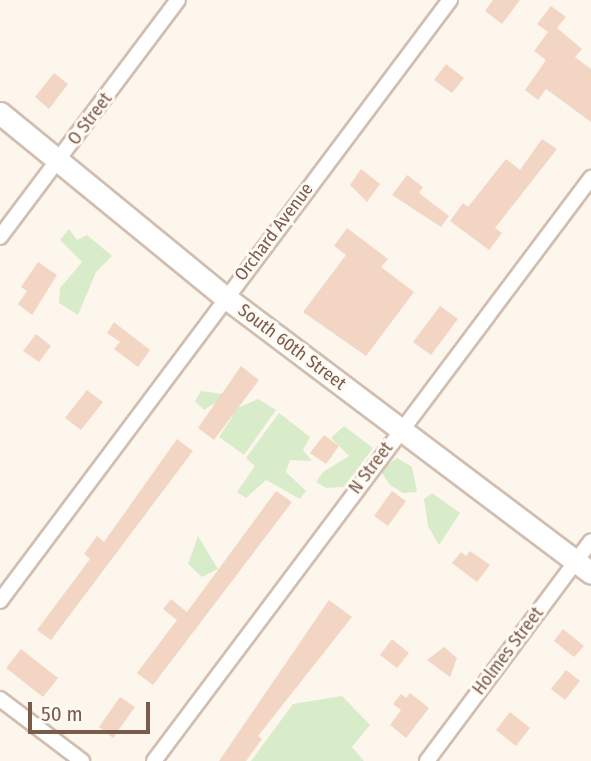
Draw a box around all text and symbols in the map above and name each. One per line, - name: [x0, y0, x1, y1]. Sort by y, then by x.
- street label: O Street: [63, 89, 117, 149]
- street label: Orchard Avenue: [230, 179, 318, 285]
- street label: South 60th Street: [234, 299, 350, 395]
- street label: N Street: [344, 438, 398, 498]
- street label: Holmes Street: [468, 603, 548, 699]
- scale bar: [32, 688, 154, 732]
- text: 50 m: [41, 701, 83, 727]

